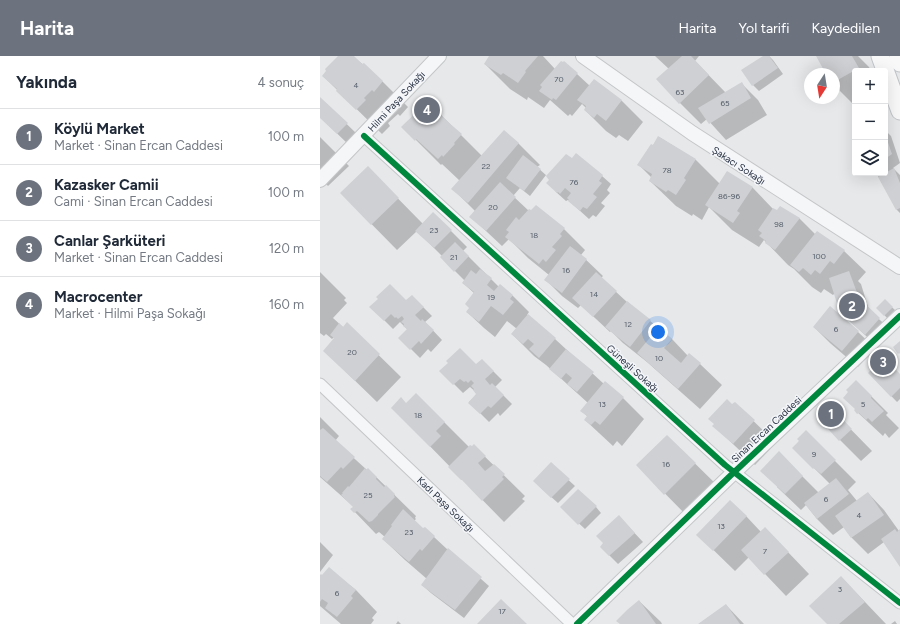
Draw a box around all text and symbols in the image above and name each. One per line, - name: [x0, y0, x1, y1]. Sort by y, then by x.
- text: Harita: [20, 17, 74, 40]
- text: Harita: [678, 20, 716, 37]
- text: Yol tarifi: [738, 20, 790, 37]
- text: Kaydedilen: [812, 20, 880, 37]
- street label: Hilmi Paşa Sokağı: [365, 68, 428, 134]
- north arrow: [804, 68, 840, 104]
- map controls: [852, 68, 888, 176]
- button: +: [852, 68, 888, 104]
- text: Yakında: [16, 72, 77, 92]
- house number: 70: [554, 74, 564, 84]
- text: 4 sonuç: [258, 75, 304, 90]
- house number: 4: [354, 80, 359, 90]
- house number: 63: [676, 87, 684, 97]
- pin: 4: [414, 95, 440, 125]
- house number: 65: [720, 98, 730, 108]
- button: −: [852, 104, 888, 140]
- text: Köylü Market: [54, 120, 145, 138]
- text: 1: [26, 129, 32, 144]
- text: 100 m: [268, 129, 304, 144]
- text: Market · Sinan Ercan Caddesi: [54, 138, 223, 153]
- button: layers: [852, 140, 888, 176]
- street label: Şakacı Sokağı: [709, 143, 768, 188]
- house number: 22: [482, 161, 490, 171]
- house number: 78: [662, 165, 672, 175]
- text: Kazasker Camii: [54, 176, 159, 194]
- house number: 76: [570, 177, 579, 187]
- text: 2: [25, 185, 33, 200]
- text: 100 m: [268, 185, 304, 200]
- house number: 86-96: [718, 191, 740, 201]
- text: Cami · Sinan Ercan Caddesi: [54, 194, 213, 209]
- house number: 20: [488, 202, 498, 212]
- house number: 98: [774, 219, 784, 229]
- house number: 23: [430, 225, 438, 235]
- house number: 18: [530, 230, 538, 240]
- text: Canlar Şarküteri: [54, 232, 166, 250]
- text: 3: [25, 241, 33, 256]
- text: 120 m: [269, 241, 304, 256]
- text: Market · Sinan Ercan Caddesi: [54, 250, 223, 265]
- house number: 100: [812, 251, 826, 261]
- house number: 21: [450, 252, 458, 262]
- house number: 16: [562, 265, 570, 275]
- text: Macrocenter: [54, 288, 142, 306]
- house number: 14: [590, 289, 598, 299]
- pin: 2: [839, 291, 865, 321]
- house number: 19: [487, 292, 495, 302]
- text: 4: [25, 297, 33, 312]
- text: 160 m: [269, 297, 304, 312]
- text: Market · Hilmi Paşa Sokağı: [54, 306, 206, 321]
- house number: 12: [624, 319, 632, 329]
- your location: [648, 322, 668, 342]
- house number: 6: [834, 324, 839, 334]
- street label: Güneşli Sokağı: [604, 341, 661, 395]
- house number: 20: [347, 347, 357, 357]
- pin: 3: [870, 347, 896, 377]
- house number: 10: [655, 353, 663, 363]
- street label: Sinan Ercan Caddesi: [728, 393, 804, 465]
- house number: 13: [598, 399, 606, 409]
- pin: 1: [818, 399, 844, 429]
- house number: 5: [861, 399, 866, 409]
- house number: 18: [414, 410, 422, 420]
- house number: 9: [812, 449, 817, 459]
- house number: 16: [662, 459, 670, 469]
- street label: Kadı Paşa Sokağı: [414, 474, 477, 535]
- house number: 25: [363, 490, 373, 500]
- house number: 6: [824, 494, 829, 504]
- house number: 4: [857, 510, 862, 520]
- house number: 13: [717, 521, 725, 531]
- house number: 23: [405, 527, 413, 537]
- house number: 7: [763, 546, 768, 556]
- house number: 3: [838, 584, 842, 594]
- house number: 6: [335, 588, 340, 598]
- house number: 17: [498, 606, 506, 616]

